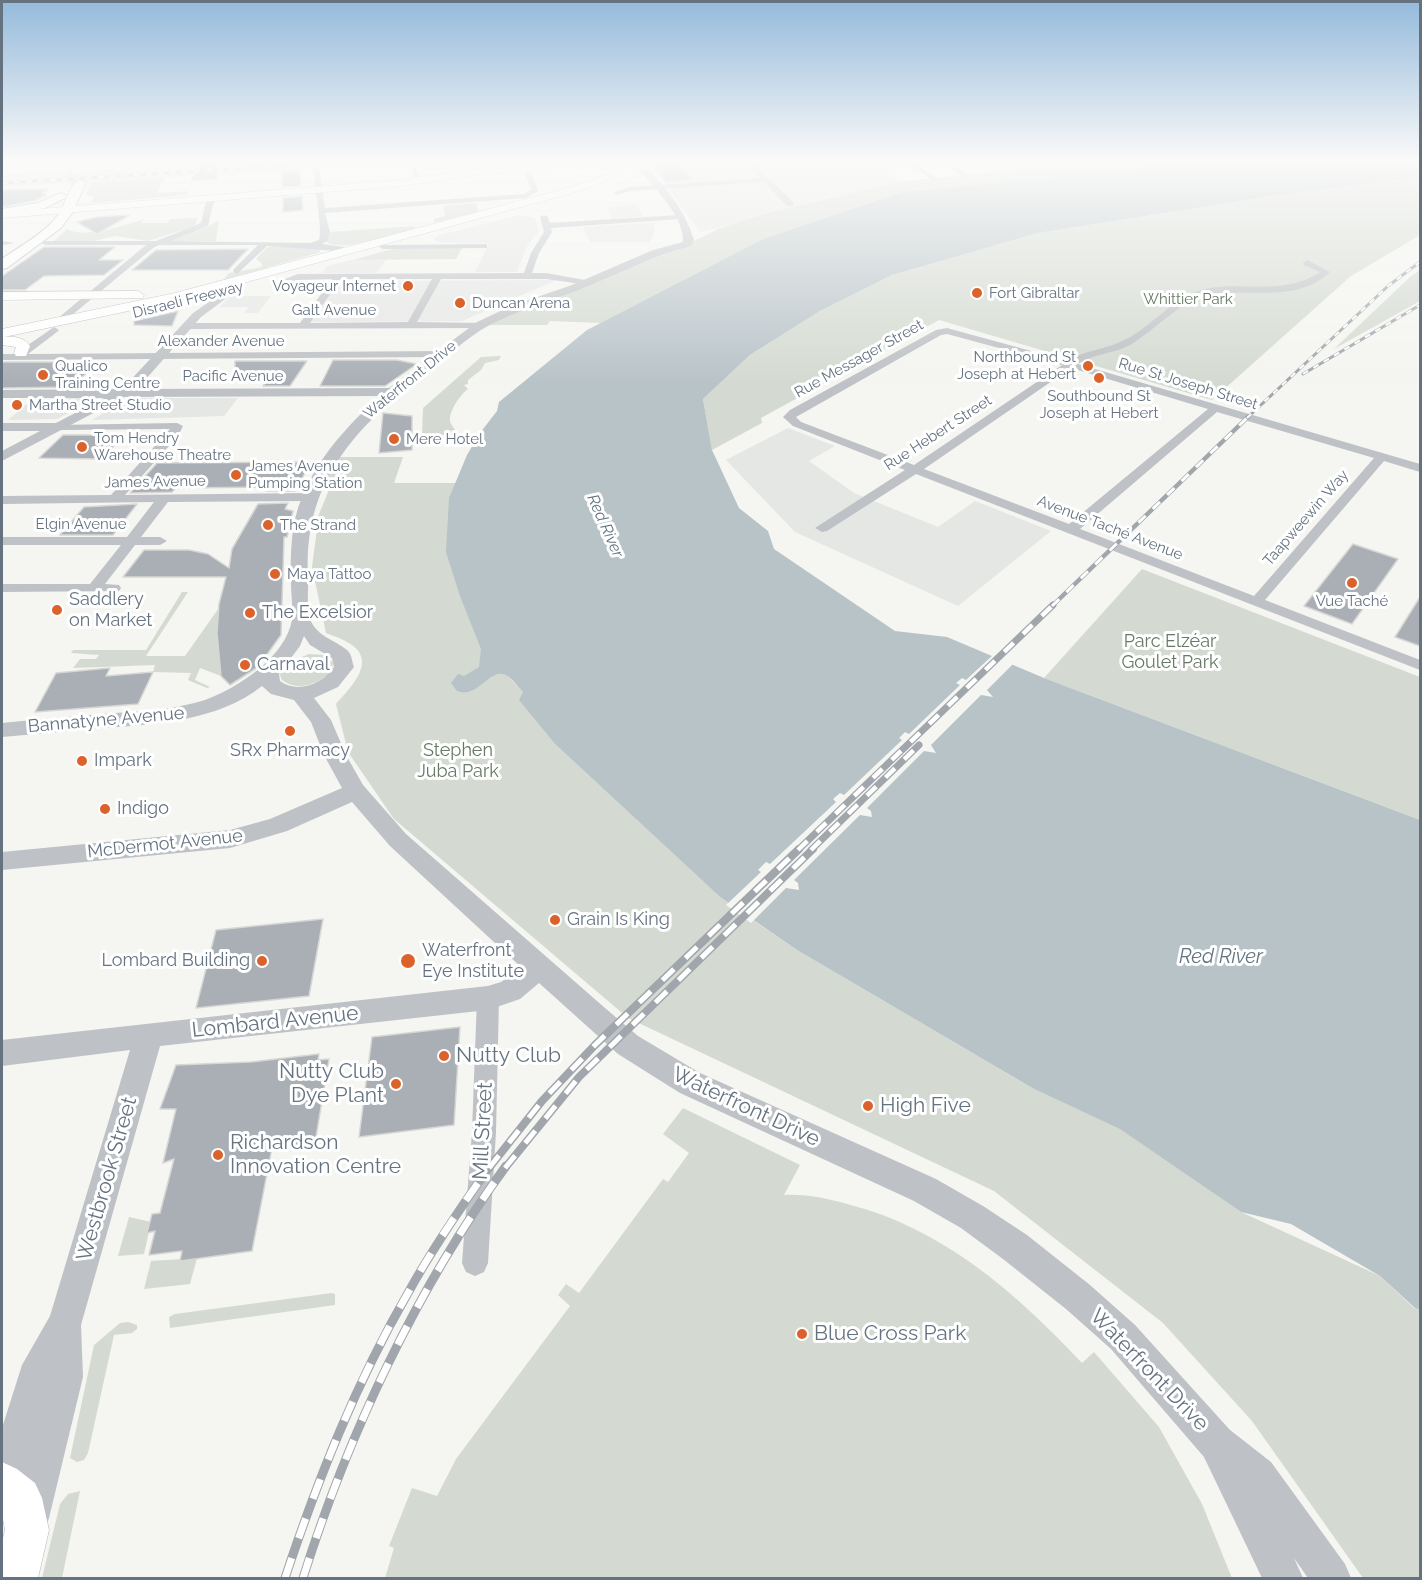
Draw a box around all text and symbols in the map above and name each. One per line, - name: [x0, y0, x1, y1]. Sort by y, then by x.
- place label: Voyageur Internet: [272, 277, 396, 295]
- street label: Disraeli Freeway: [131, 278, 245, 322]
- marker: Voyageur Internet: [401, 279, 415, 293]
- place label: Fort Gibraltar: [989, 284, 1080, 302]
- marker: Fort Gibraltar: [970, 286, 984, 300]
- park label: Whittier Park: [1143, 290, 1233, 308]
- place label: Duncan Arena: [472, 294, 570, 312]
- marker: Duncan Arena: [453, 296, 467, 310]
- street label: Galt Avenue: [292, 301, 376, 319]
- street label: Rue Messager Street: [791, 316, 927, 402]
- street label: Alexander Avenue: [157, 332, 285, 350]
- street label: Waterfront Drive: [360, 337, 460, 423]
- place label: Northbound St Joseph at Hebert: [957, 348, 1076, 383]
- street label: Rue St Joseph Street: [1116, 354, 1260, 414]
- place label: Qualico Training Centre: [55, 357, 160, 392]
- marker: Northbound St Joseph at Hebert: [1081, 359, 1095, 373]
- street label: Pacific Avenue: [182, 367, 284, 385]
- marker: Qualico Training Centre: [36, 368, 50, 382]
- marker: Southbound St Joseph at Hebert: [1092, 371, 1106, 385]
- place label: Southbound St Joseph at Hebert: [1040, 387, 1158, 422]
- street label: Rue Hebert Street: [881, 391, 995, 475]
- place label: Martha Street Studio: [29, 396, 171, 414]
- marker: Martha Street Studio: [10, 398, 24, 412]
- place label: Tom Hendry Warehouse Theatre: [94, 429, 231, 464]
- place label: Mere Hotel: [406, 430, 483, 448]
- marker: Mere Hotel: [387, 432, 401, 446]
- marker: Tom Hendry Warehouse Theatre: [75, 440, 89, 454]
- place label: James Avenue Pumping Station: [248, 457, 362, 492]
- street label: Taapweewin Way: [1259, 466, 1353, 570]
- marker: James Avenue Pumping Station: [229, 468, 243, 482]
- street label: James Avenue: [104, 472, 206, 492]
- water label: Red River: [583, 491, 627, 561]
- street label: Avenue Taché Avenue: [1035, 492, 1185, 564]
- street label: Elgin Avenue: [36, 515, 126, 533]
- place label: The Strand: [280, 516, 356, 534]
- marker: The Strand: [261, 518, 275, 532]
- place label: Maya Tattoo: [287, 565, 371, 583]
- marker: Maya Tattoo: [268, 567, 282, 581]
- marker: Vue Taché: [1345, 576, 1359, 590]
- place label: Saddlery on Market: [69, 589, 152, 632]
- place label: Vue Taché: [1316, 592, 1388, 610]
- place label: The Excelsior: [262, 602, 373, 624]
- marker: Saddlery on Market: [50, 603, 64, 617]
- marker: The Excelsior: [243, 606, 257, 620]
- park label: Parc Elzéar Goulet Park: [1121, 631, 1219, 674]
- place label: Carnaval: [257, 654, 330, 676]
- marker: Carnaval: [238, 658, 252, 672]
- street label: Bannatyne Avenue: [27, 702, 185, 738]
- marker: SRx Pharmacy: [283, 724, 297, 738]
- place label: SRx Pharmacy: [230, 740, 350, 762]
- park label: Stephen Juba Park: [417, 740, 499, 783]
- place label: Impark: [94, 750, 152, 772]
- marker: Impark: [75, 754, 89, 768]
- place label: Indigo: [117, 798, 169, 820]
- marker: Indigo: [98, 802, 112, 816]
- street label: McDermot Avenue: [86, 825, 244, 863]
- place label: Grain Is King: [567, 909, 670, 931]
- marker: Grain Is King: [548, 913, 562, 927]
- place label: Waterfront Eye Institute: [422, 940, 524, 982]
- water label: Red River: [1179, 945, 1263, 969]
- place label: Lombard Building: [101, 950, 250, 972]
- marker: Waterfront Eye Institute: [399, 952, 417, 970]
- marker: Lombard Building: [255, 954, 269, 968]
- street label: Lombard Avenue: [190, 1001, 360, 1043]
- place label: Nutty Club: [456, 1043, 561, 1069]
- marker: Nutty Club: [437, 1049, 451, 1063]
- place label: Nutty Club Dye Plant: [279, 1059, 384, 1109]
- street label: Waterfront Drive: [668, 1062, 824, 1152]
- marker: Nutty Club Dye Plant: [389, 1077, 403, 1091]
- street label: Mill Street: [468, 1081, 498, 1181]
- place label: High Five: [880, 1093, 971, 1119]
- street label: Westbrook Street: [71, 1094, 143, 1264]
- marker: High Five: [861, 1099, 875, 1113]
- place label: Richardson Innovation Centre: [230, 1130, 401, 1180]
- marker: Richardson Innovation Centre: [211, 1148, 225, 1162]
- street label: Waterfront Drive: [1084, 1304, 1214, 1436]
- place label: Blue Cross Park: [814, 1321, 966, 1347]
- marker: Blue Cross Park: [795, 1327, 809, 1341]

